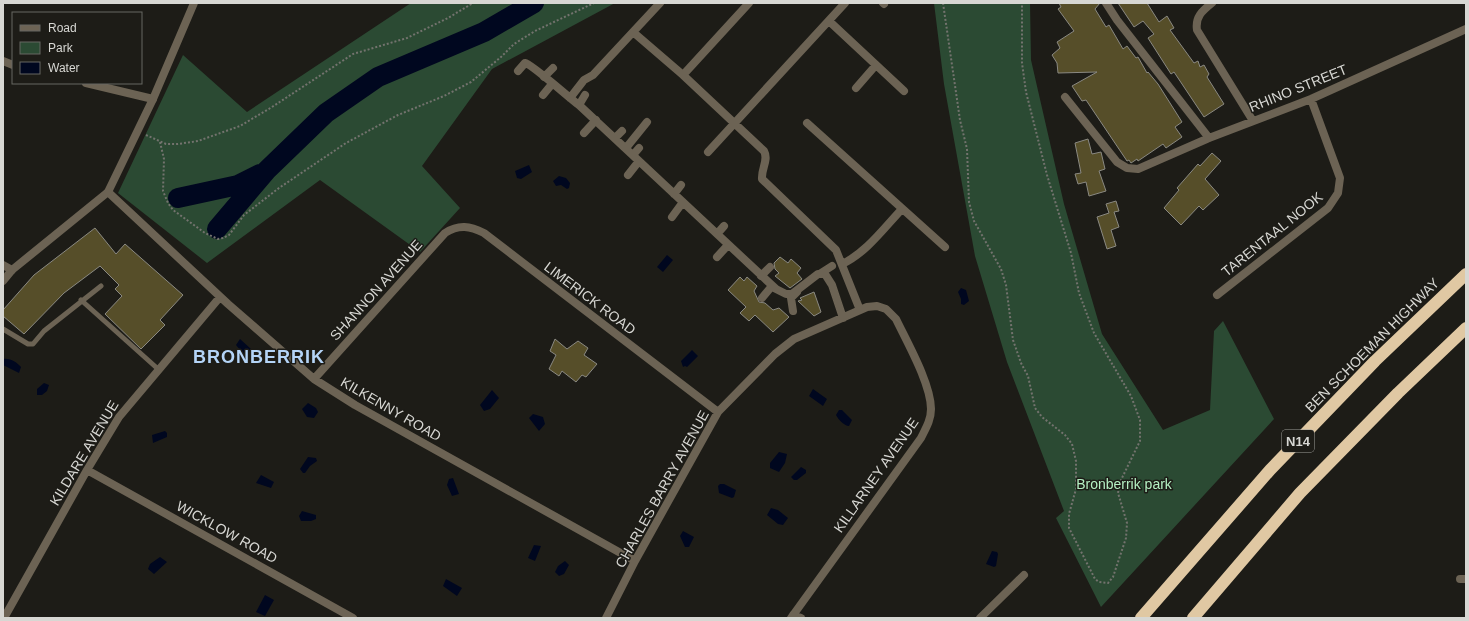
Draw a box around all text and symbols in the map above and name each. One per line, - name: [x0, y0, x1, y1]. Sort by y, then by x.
- legend: [12, 12, 142, 84]
- text: Road: [48, 21, 77, 35]
- text: Park: [48, 41, 74, 55]
- text: Water: [48, 61, 80, 75]
- street label: RHINO STREET: [1247, 61, 1350, 115]
- street label: TARENTAAL NOOK: [1218, 188, 1326, 280]
- street label: SHANNON AVENUE: [327, 236, 425, 344]
- street label: LIMERICK ROAD: [541, 258, 639, 338]
- street label: BEN SCHOEMAN HIGHWAY: [1302, 274, 1443, 415]
- district label: BRONBERRIK: [193, 347, 325, 367]
- street label: KILKENNY ROAD: [338, 374, 444, 444]
- street label: KILDARE AVENUE: [46, 398, 122, 508]
- street label: CHARLES BARRY AVENUE: [612, 408, 712, 570]
- street label: KILLARNEY AVENUE: [830, 415, 922, 535]
- road number: N14: [1282, 430, 1314, 452]
- park label: Bronberrik park: [1076, 476, 1173, 492]
- street label: WICKLOW ROAD: [174, 498, 280, 566]

